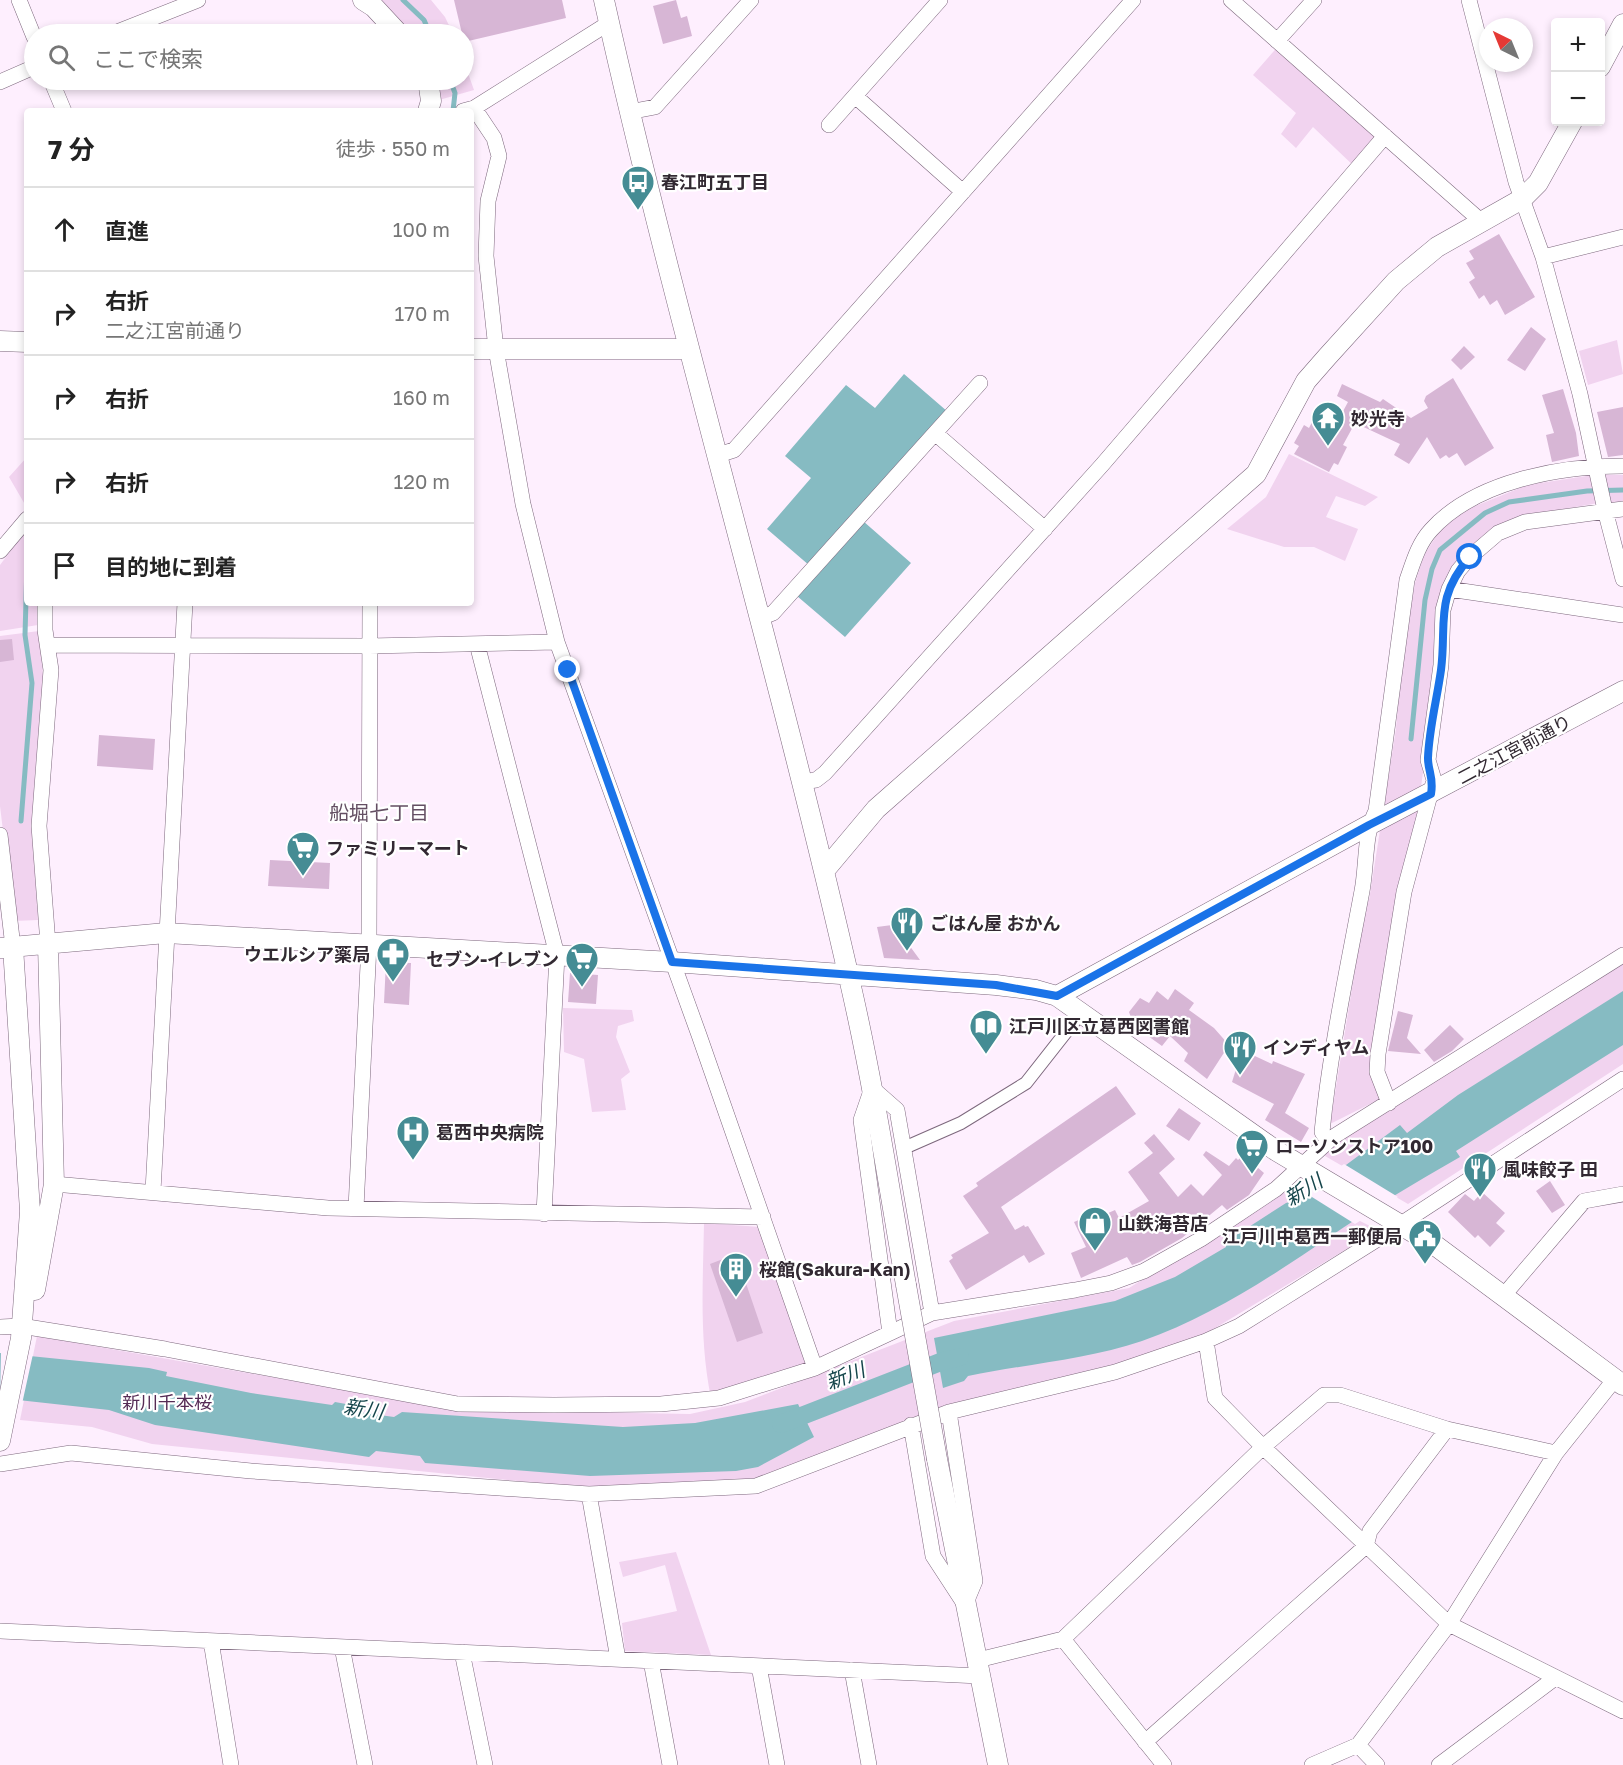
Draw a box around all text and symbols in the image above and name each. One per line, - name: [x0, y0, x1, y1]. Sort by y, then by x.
- north arrow: [1479, 18, 1533, 72]
- map controls: [1551, 18, 1605, 126]
- button: +: [1551, 18, 1605, 72]
- search box: [24, 24, 474, 90]
- icon: search: [45, 41, 78, 74]
- text: ここで検索: [93, 45, 203, 72]
- button: −: [1551, 72, 1605, 126]
- text: 7 分: [48, 134, 95, 165]
- text: 徒歩 · 550 m: [336, 136, 450, 160]
- bus stop icon: 春江町五丁目: [620, 164, 656, 211]
- place label: 春江町五丁目: [661, 171, 769, 193]
- icon: ahead: [48, 213, 81, 246]
- text: 直進: [105, 217, 149, 244]
- text: 100 m: [393, 217, 450, 241]
- text: 右折: [105, 287, 149, 314]
- icon: right: [48, 297, 81, 330]
- text: 170 m: [395, 301, 450, 325]
- text: 二之江宮前通り: [105, 318, 245, 342]
- icon: right: [48, 381, 81, 414]
- text: 右折: [105, 385, 149, 412]
- text: 160 m: [393, 385, 450, 409]
- temple icon: 妙光寺: [1310, 400, 1346, 447]
- place label: 妙光寺: [1351, 407, 1405, 429]
- icon: right: [48, 465, 81, 498]
- text: 右折: [105, 469, 149, 496]
- text: 120 m: [394, 469, 450, 493]
- route start: [1456, 543, 1482, 569]
- icon: arrive: [48, 549, 81, 582]
- text: 目的地に到着: [105, 553, 237, 580]
- route end: [554, 656, 580, 682]
- street label: 二之江宮前通り: [1453, 710, 1575, 788]
- district label: 船堀七丁目: [329, 800, 429, 824]
- supermarket icon: ファミリーマート: [285, 830, 321, 877]
- place label: ファミリーマート: [326, 837, 470, 859]
- restaurant icon: ごはん屋 おかん: [889, 905, 925, 952]
- place label: ごはん屋 おかん: [930, 912, 1061, 934]
- pharmacy icon: ウエルシア薬局: [375, 936, 411, 983]
- supermarket icon: セブン-イレブン: [564, 941, 600, 988]
- place label: ウエルシア薬局: [244, 943, 370, 965]
- place label: セブン-イレブン: [426, 948, 559, 970]
- library icon: 江戸川区立葛西図書館: [968, 1008, 1004, 1055]
- place label: 江戸川区立葛西図書館: [1009, 1015, 1189, 1037]
- restaurant icon: インディヤム: [1222, 1029, 1258, 1076]
- place label: インディヤム: [1263, 1036, 1369, 1058]
- hospital icon: 葛西中央病院: [395, 1114, 431, 1161]
- place label: 葛西中央病院: [436, 1121, 544, 1143]
- supermarket icon: ローソンストア100: [1234, 1128, 1270, 1175]
- place label: ローソンストア100: [1275, 1135, 1433, 1157]
- restaurant icon: 風味餃子 田: [1462, 1151, 1498, 1198]
- place label: 風味餃子 田: [1503, 1158, 1598, 1180]
- water label: 新川: [1280, 1167, 1328, 1210]
- shop icon: 山鉄海苔店: [1077, 1205, 1113, 1252]
- place label: 山鉄海苔店: [1118, 1212, 1208, 1234]
- public building icon: 江戸川中葛西一郵便局: [1407, 1218, 1443, 1265]
- place label: 江戸川中葛西一郵便局: [1222, 1225, 1402, 1247]
- building icon: 桜館(Sakura-Kan): [718, 1251, 754, 1298]
- place label: 桜館(Sakura-Kan): [759, 1258, 911, 1280]
- water label: 新川: [822, 1356, 870, 1393]
- park label: 新川千本桜: [122, 1391, 212, 1413]
- water label: 新川: [342, 1393, 388, 1423]

